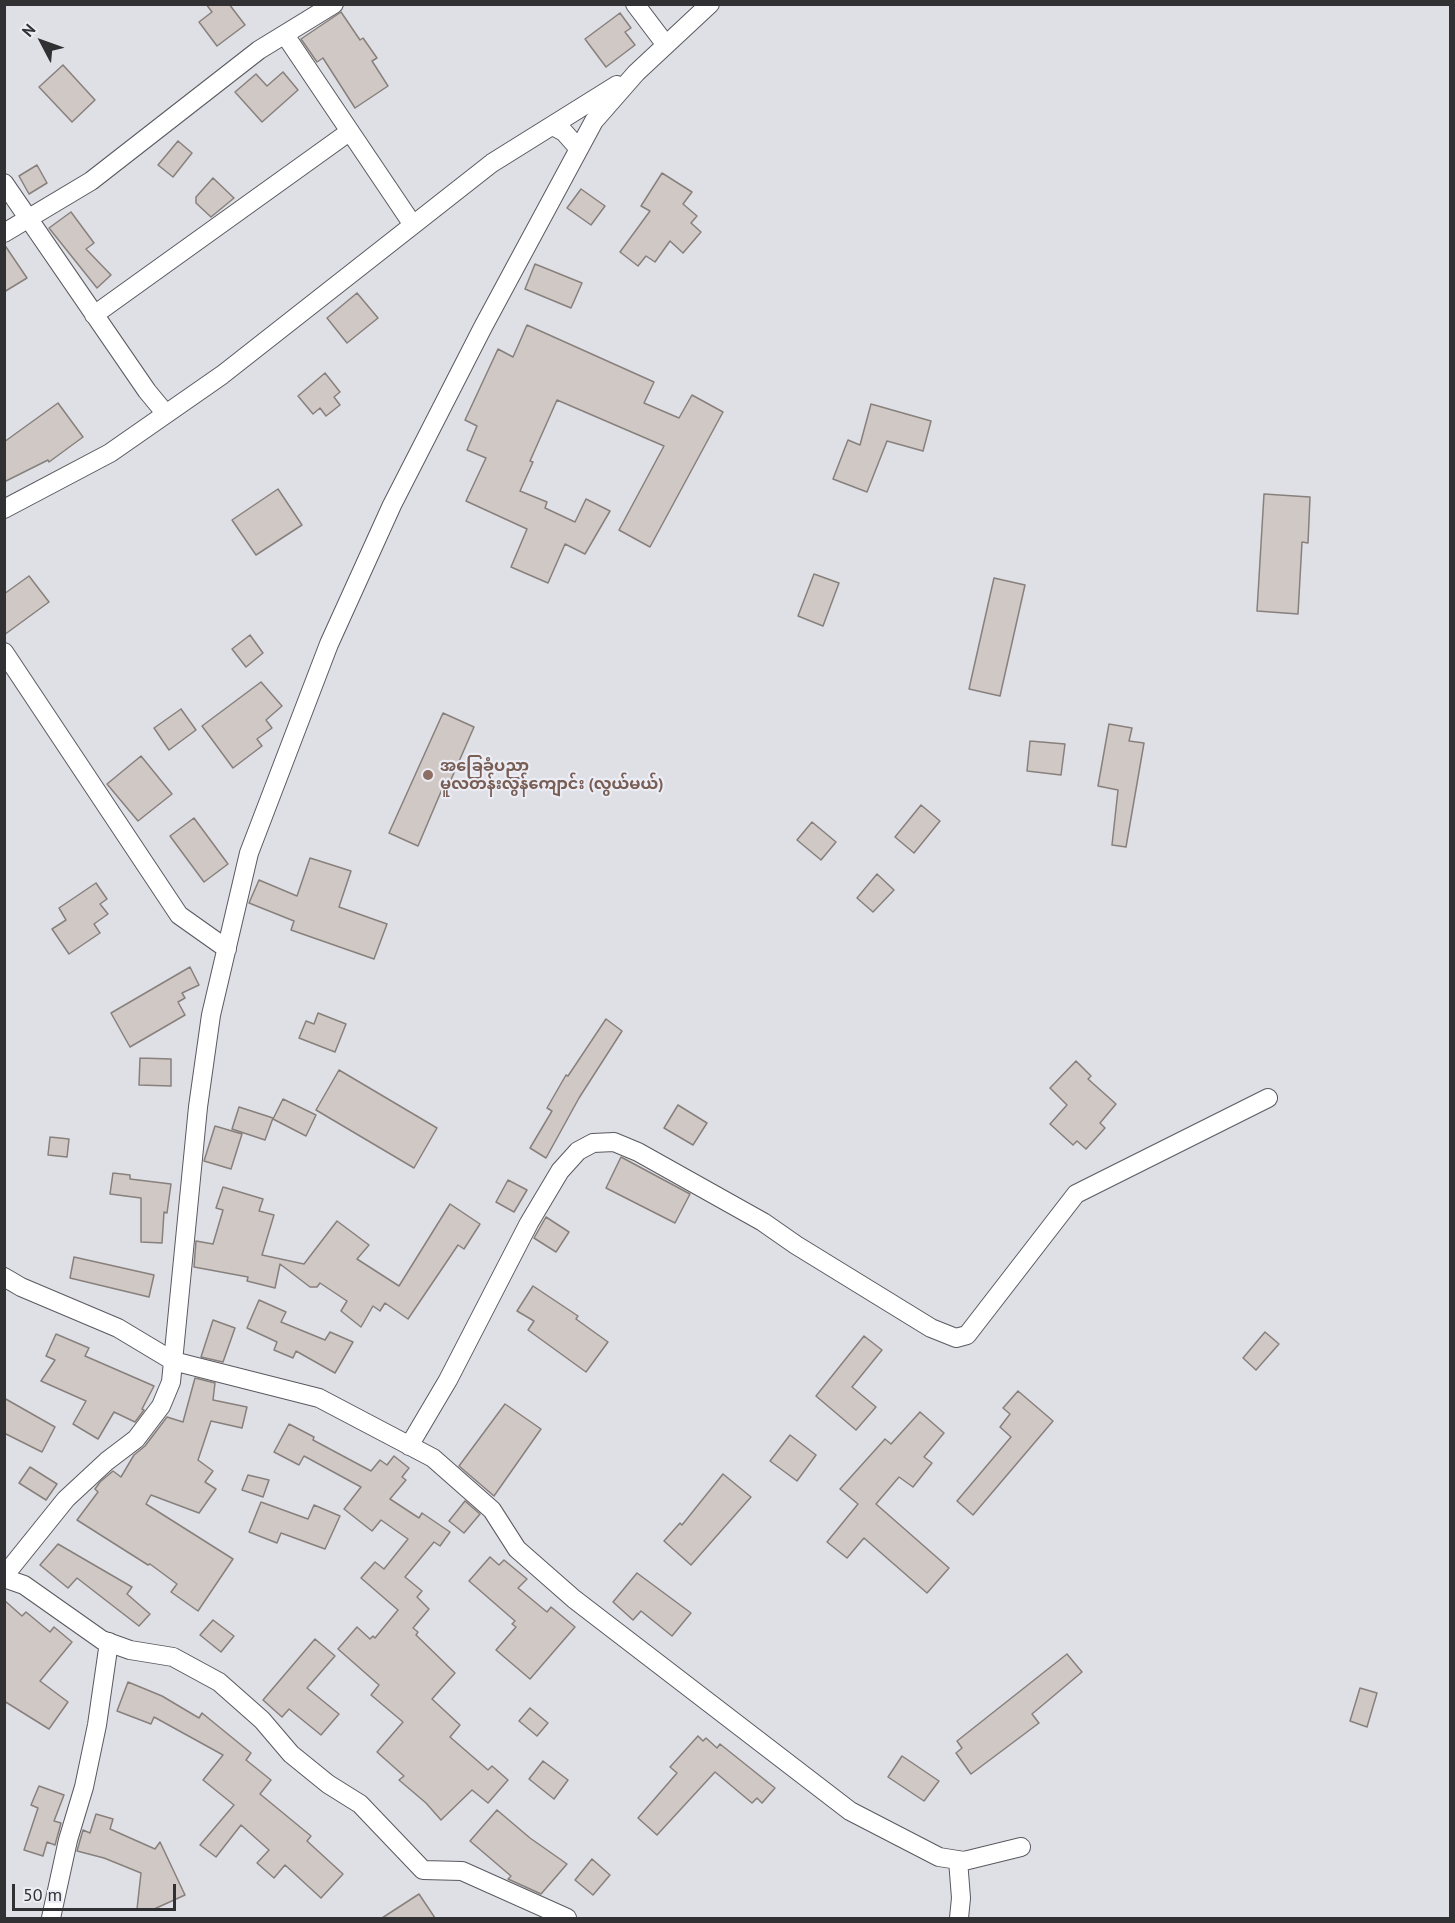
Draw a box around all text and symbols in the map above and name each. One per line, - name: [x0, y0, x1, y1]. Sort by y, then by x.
- north arrow: [12, 12, 72, 72]
- text: N: [17, 20, 39, 41]
- place label: အခြေခံပညာ မူလတန်းလွန်ကျောင်း (လွယ်မယ်): [440, 756, 664, 794]
- marker: အခြေခံပညာ မူလတန်းလွန်ကျောင်း (လွယ်မယ်): [421, 768, 435, 782]
- scale bar: [15, 1872, 178, 1910]
- text: 50 m: [23, 1883, 62, 1906]

